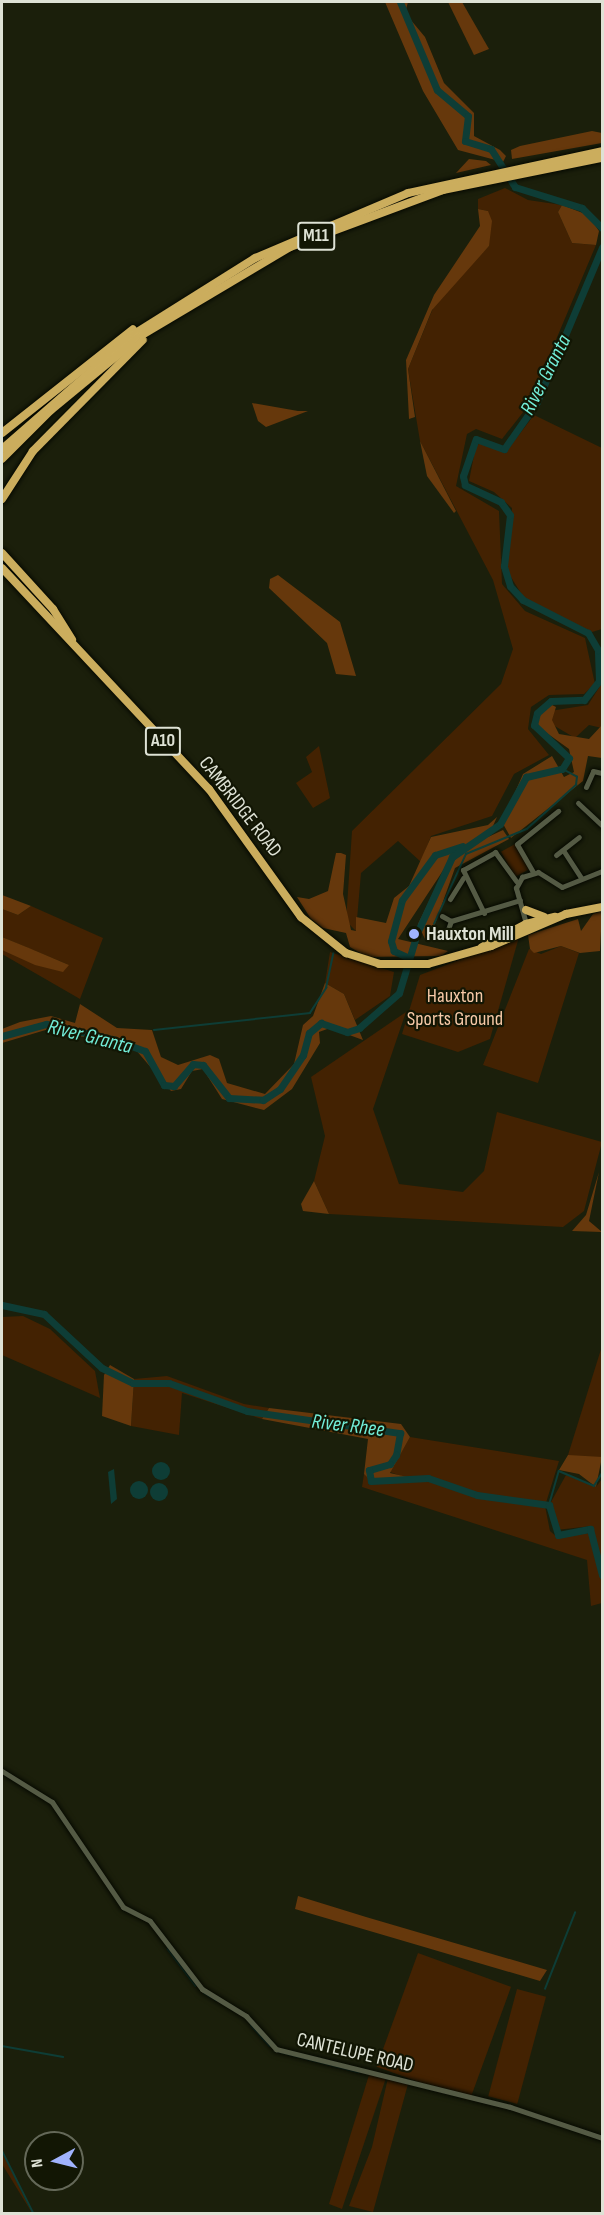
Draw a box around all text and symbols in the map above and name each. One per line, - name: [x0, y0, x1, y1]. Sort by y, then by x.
- road number: M11: [296, 221, 336, 251]
- water label: River Granta: [515, 331, 577, 419]
- road number: A10: [144, 726, 182, 756]
- street label: CAMBRIDGE ROAD: [193, 752, 287, 862]
- place label: Hauxton Mill: [426, 922, 514, 946]
- marker: Hauxton Mill: [407, 927, 421, 941]
- park label: Hauxton Sports Ground: [407, 984, 503, 1031]
- water label: River Granta: [45, 1014, 135, 1060]
- water label: River Rhee: [310, 1409, 386, 1443]
- street label: CANTELUPE ROAD: [294, 2028, 416, 2078]
- north arrow: [24, 2131, 84, 2191]
- text: N: [28, 2158, 48, 2168]

